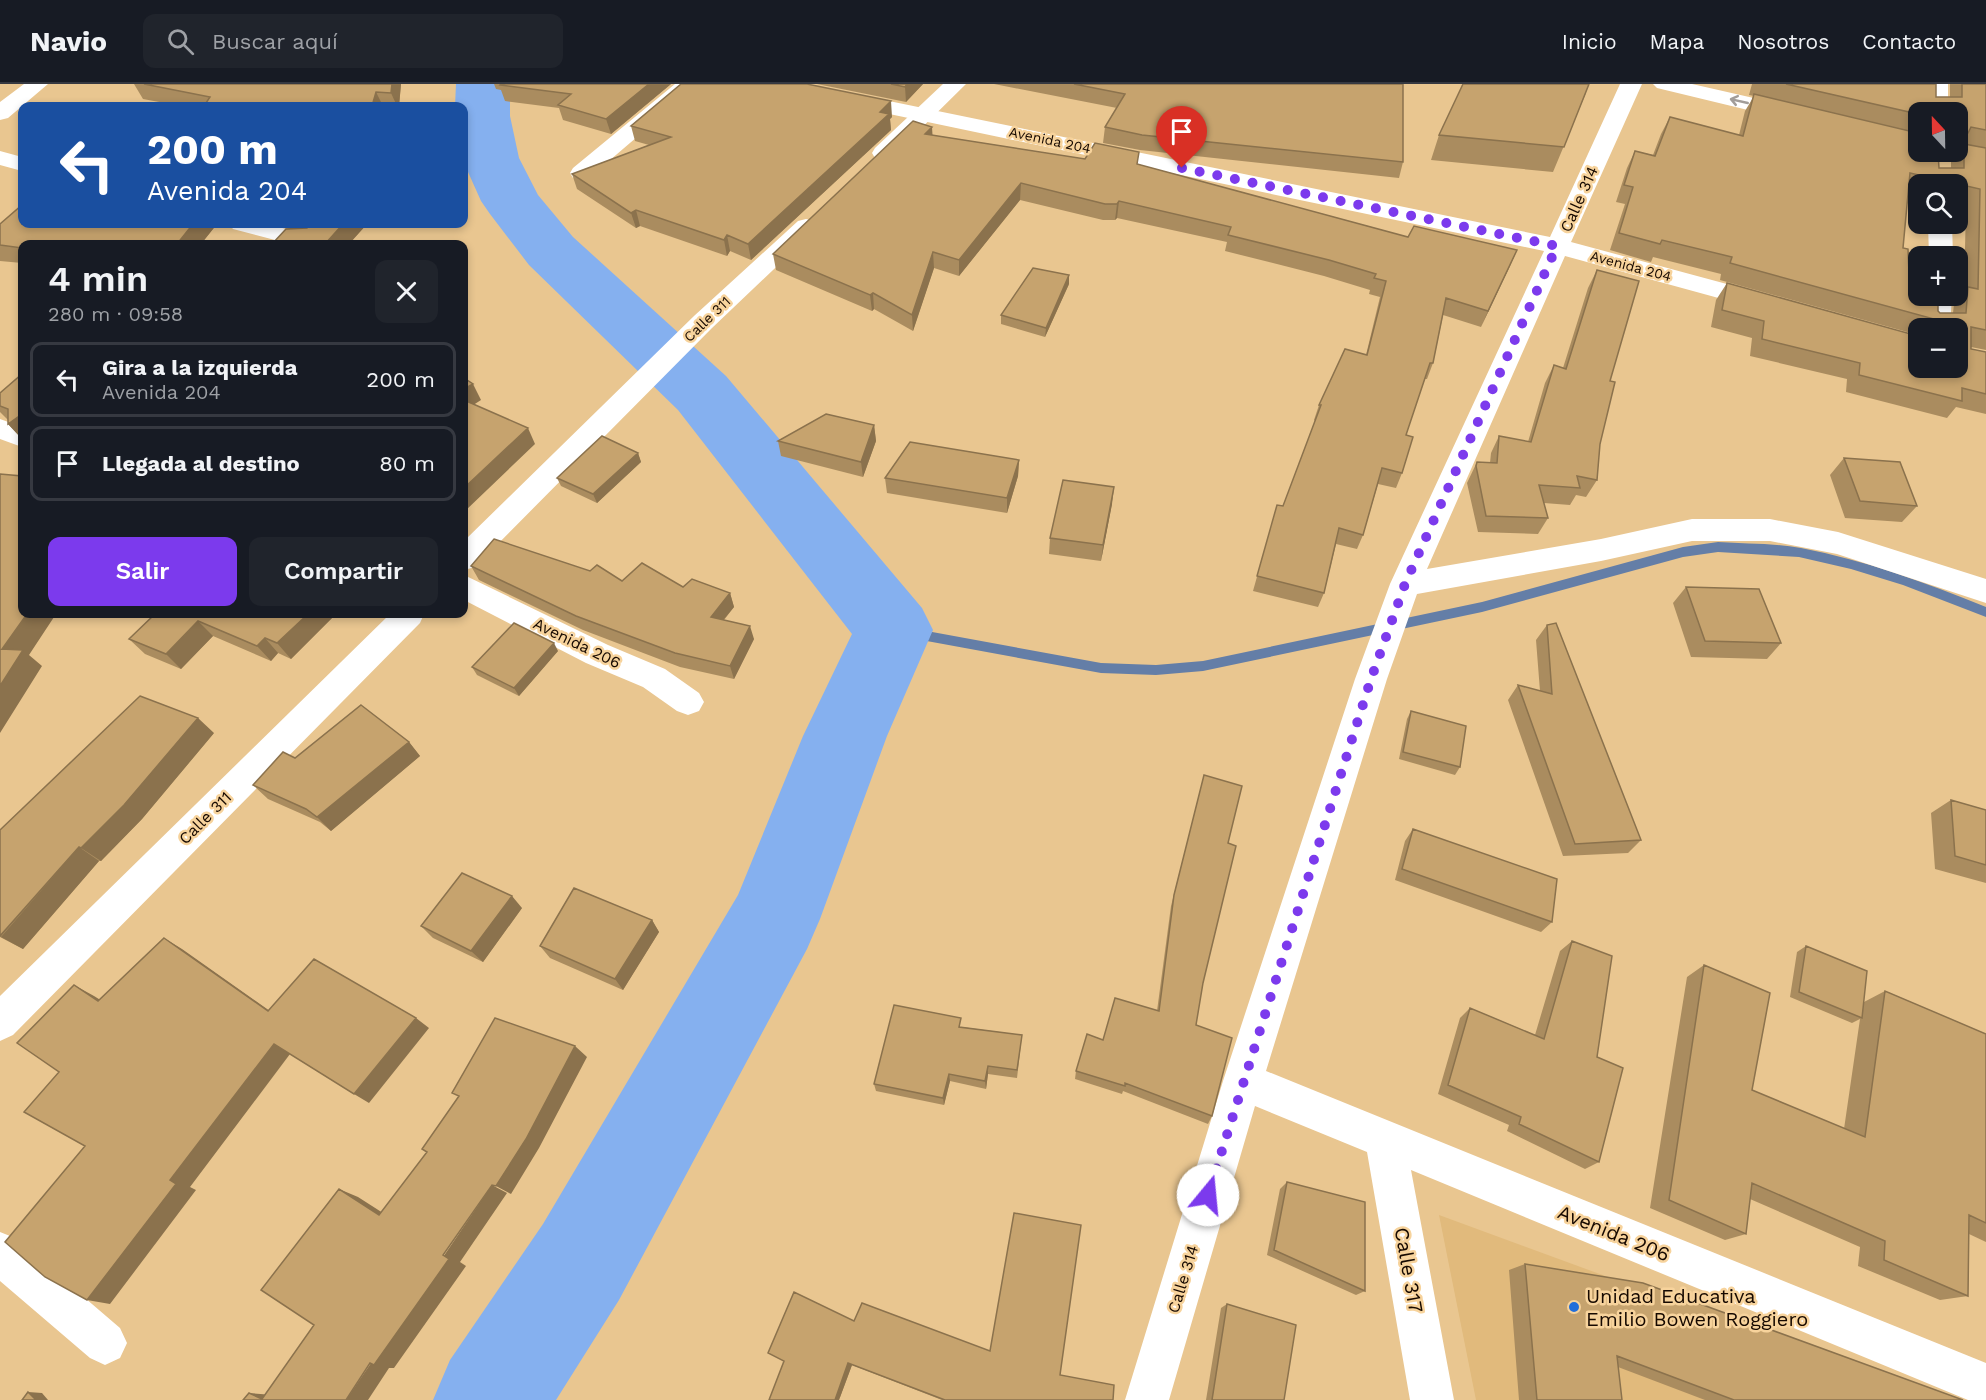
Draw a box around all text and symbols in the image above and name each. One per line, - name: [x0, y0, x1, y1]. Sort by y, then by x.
- search box: [143, 14, 563, 68]
- text: Navio: [30, 25, 107, 58]
- icon: search: [164, 25, 197, 58]
- text: Buscar aquí: [212, 29, 338, 54]
- text: Inicio: [1562, 29, 1617, 54]
- text: Mapa: [1650, 29, 1704, 54]
- text: Nosotros: [1737, 29, 1829, 54]
- text: Contacto: [1862, 29, 1956, 54]
- one-way arrow: [1730, 95, 1749, 107]
- north arrow: [1908, 102, 1968, 162]
- map controls: [1908, 102, 1968, 378]
- pin: [1156, 106, 1207, 168]
- icon: arrive: [1165, 115, 1198, 148]
- street label: Avenida 204: [1008, 124, 1092, 156]
- text: 200 m: [147, 125, 278, 174]
- icon: left: [48, 126, 126, 204]
- street label: Calle 314: [1556, 163, 1602, 235]
- button: search: [1908, 174, 1968, 234]
- text: Avenida 204: [147, 175, 307, 207]
- button: +: [1908, 246, 1968, 306]
- street label: Avenida 204: [1589, 248, 1673, 284]
- text: 4 min: [48, 258, 148, 300]
- button: close: [375, 260, 438, 323]
- street label: Calle 311: [681, 293, 733, 345]
- text: 280 m · 09:58: [48, 302, 183, 326]
- button: −: [1908, 318, 1968, 378]
- text: Gira a la izquierda: [102, 355, 298, 380]
- icon: left: [51, 363, 84, 396]
- text: 200 m: [366, 367, 435, 392]
- text: Avenida 204: [102, 380, 221, 404]
- icon: arrive: [51, 447, 84, 480]
- text: Llegada al destino: [102, 451, 300, 476]
- text: 80 m: [379, 451, 435, 476]
- button: Salir: [48, 537, 237, 606]
- button: Compartir: [249, 537, 438, 606]
- street label: Avenida 206: [530, 614, 624, 672]
- street label: Calle 311: [175, 788, 235, 848]
- position arrow: [1176, 1163, 1240, 1227]
- street label: Avenida 206: [1554, 1200, 1674, 1266]
- street label: Calle 317: [1390, 1225, 1428, 1315]
- street label: Calle 314: [1164, 1243, 1202, 1315]
- place label: Unidad Educativa Emilio Bowen Roggiero: [1586, 1284, 1808, 1331]
- marker: Unidad Educativa Emilio Bowen Roggiero: [1567, 1300, 1581, 1314]

